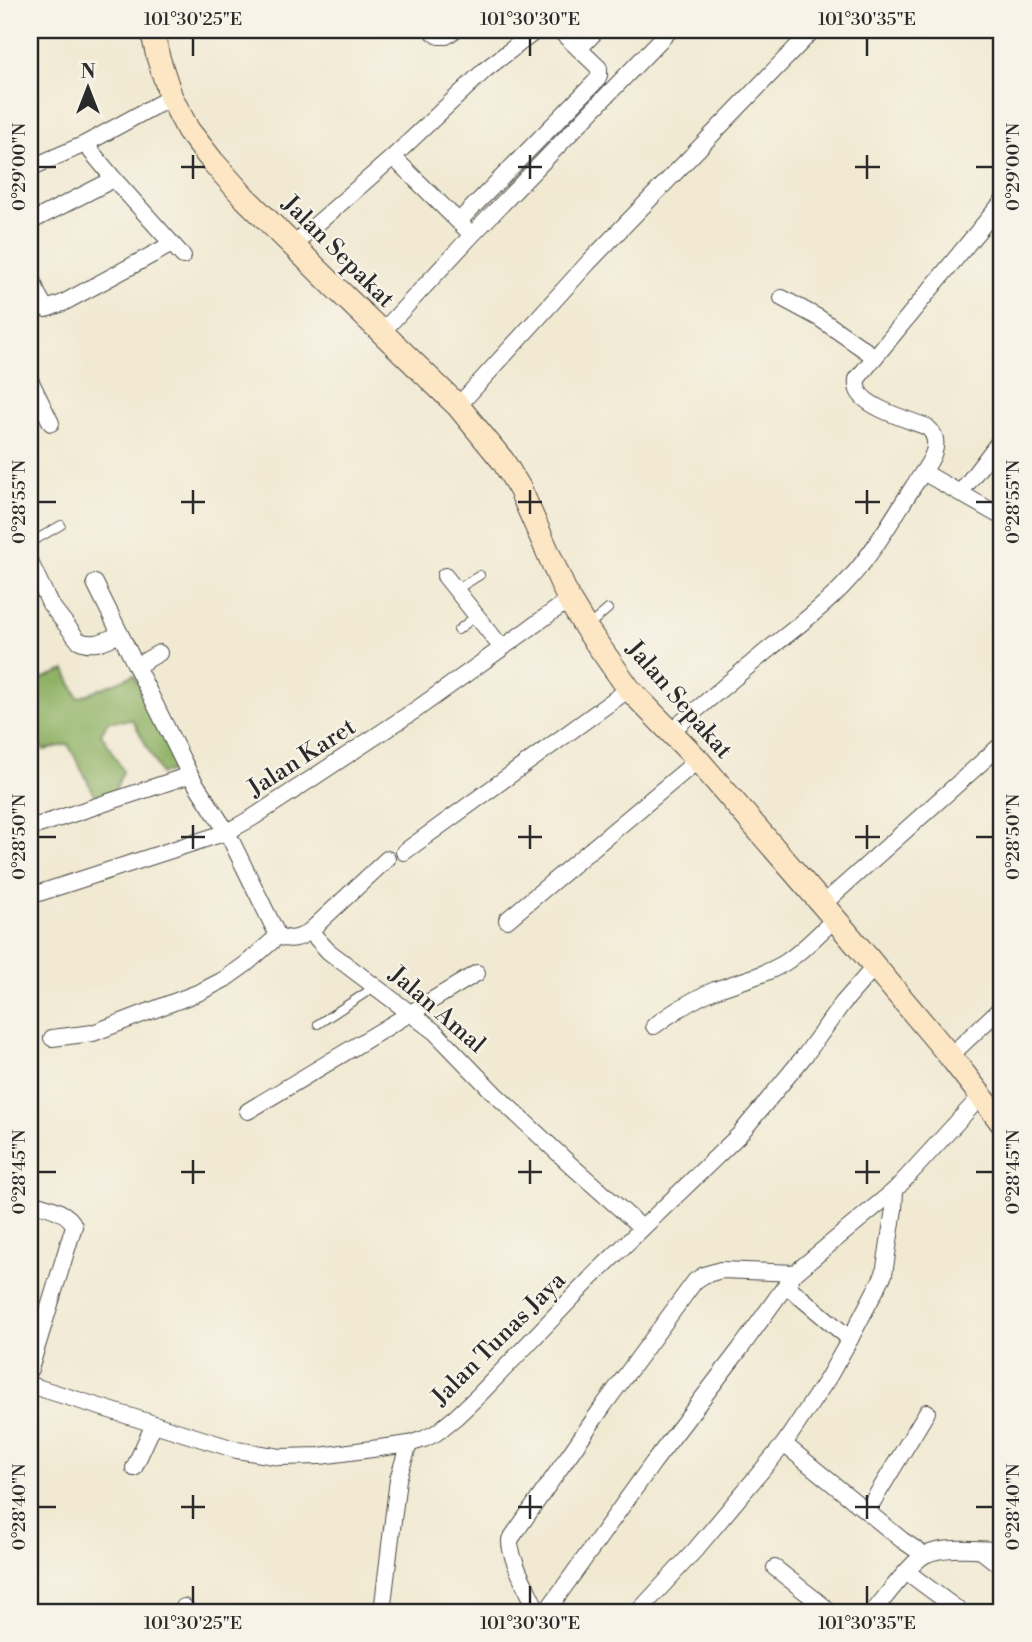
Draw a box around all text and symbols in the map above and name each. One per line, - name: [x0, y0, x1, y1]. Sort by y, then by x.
- text: 101°30'25"E: [144, 8, 242, 31]
- text: 101°30'30"E: [480, 8, 580, 31]
- text: 101°30'35"E: [818, 8, 916, 31]
- north arrow: [52, 52, 122, 122]
- text: N: [80, 60, 96, 84]
- text: 0°29'00"N: [8, 122, 31, 211]
- text: 0°29'00"N: [1002, 122, 1025, 211]
- street label: Jalan Sepakat: [275, 189, 401, 315]
- text: 0°28'55"N: [8, 459, 31, 544]
- text: 0°28'55"N: [1002, 459, 1025, 544]
- street label: Jalan Sepakat: [619, 634, 739, 766]
- street label: Jalan Karet: [242, 712, 362, 804]
- text: 0°28'50"N: [8, 793, 31, 880]
- text: 0°28'50"N: [1002, 793, 1025, 880]
- street label: Jalan Amal: [382, 959, 491, 1060]
- text: 0°28'45"N: [8, 1129, 31, 1214]
- text: 0°28'45"N: [1002, 1129, 1025, 1214]
- street label: Jalan Tunas Jaya: [425, 1265, 573, 1413]
- text: 0°28'40"N: [8, 1463, 31, 1550]
- text: 0°28'40"N: [1002, 1463, 1025, 1550]
- text: 101°30'25"E: [144, 1612, 242, 1635]
- text: 101°30'30"E: [480, 1612, 580, 1635]
- text: 101°30'35"E: [818, 1612, 916, 1635]

